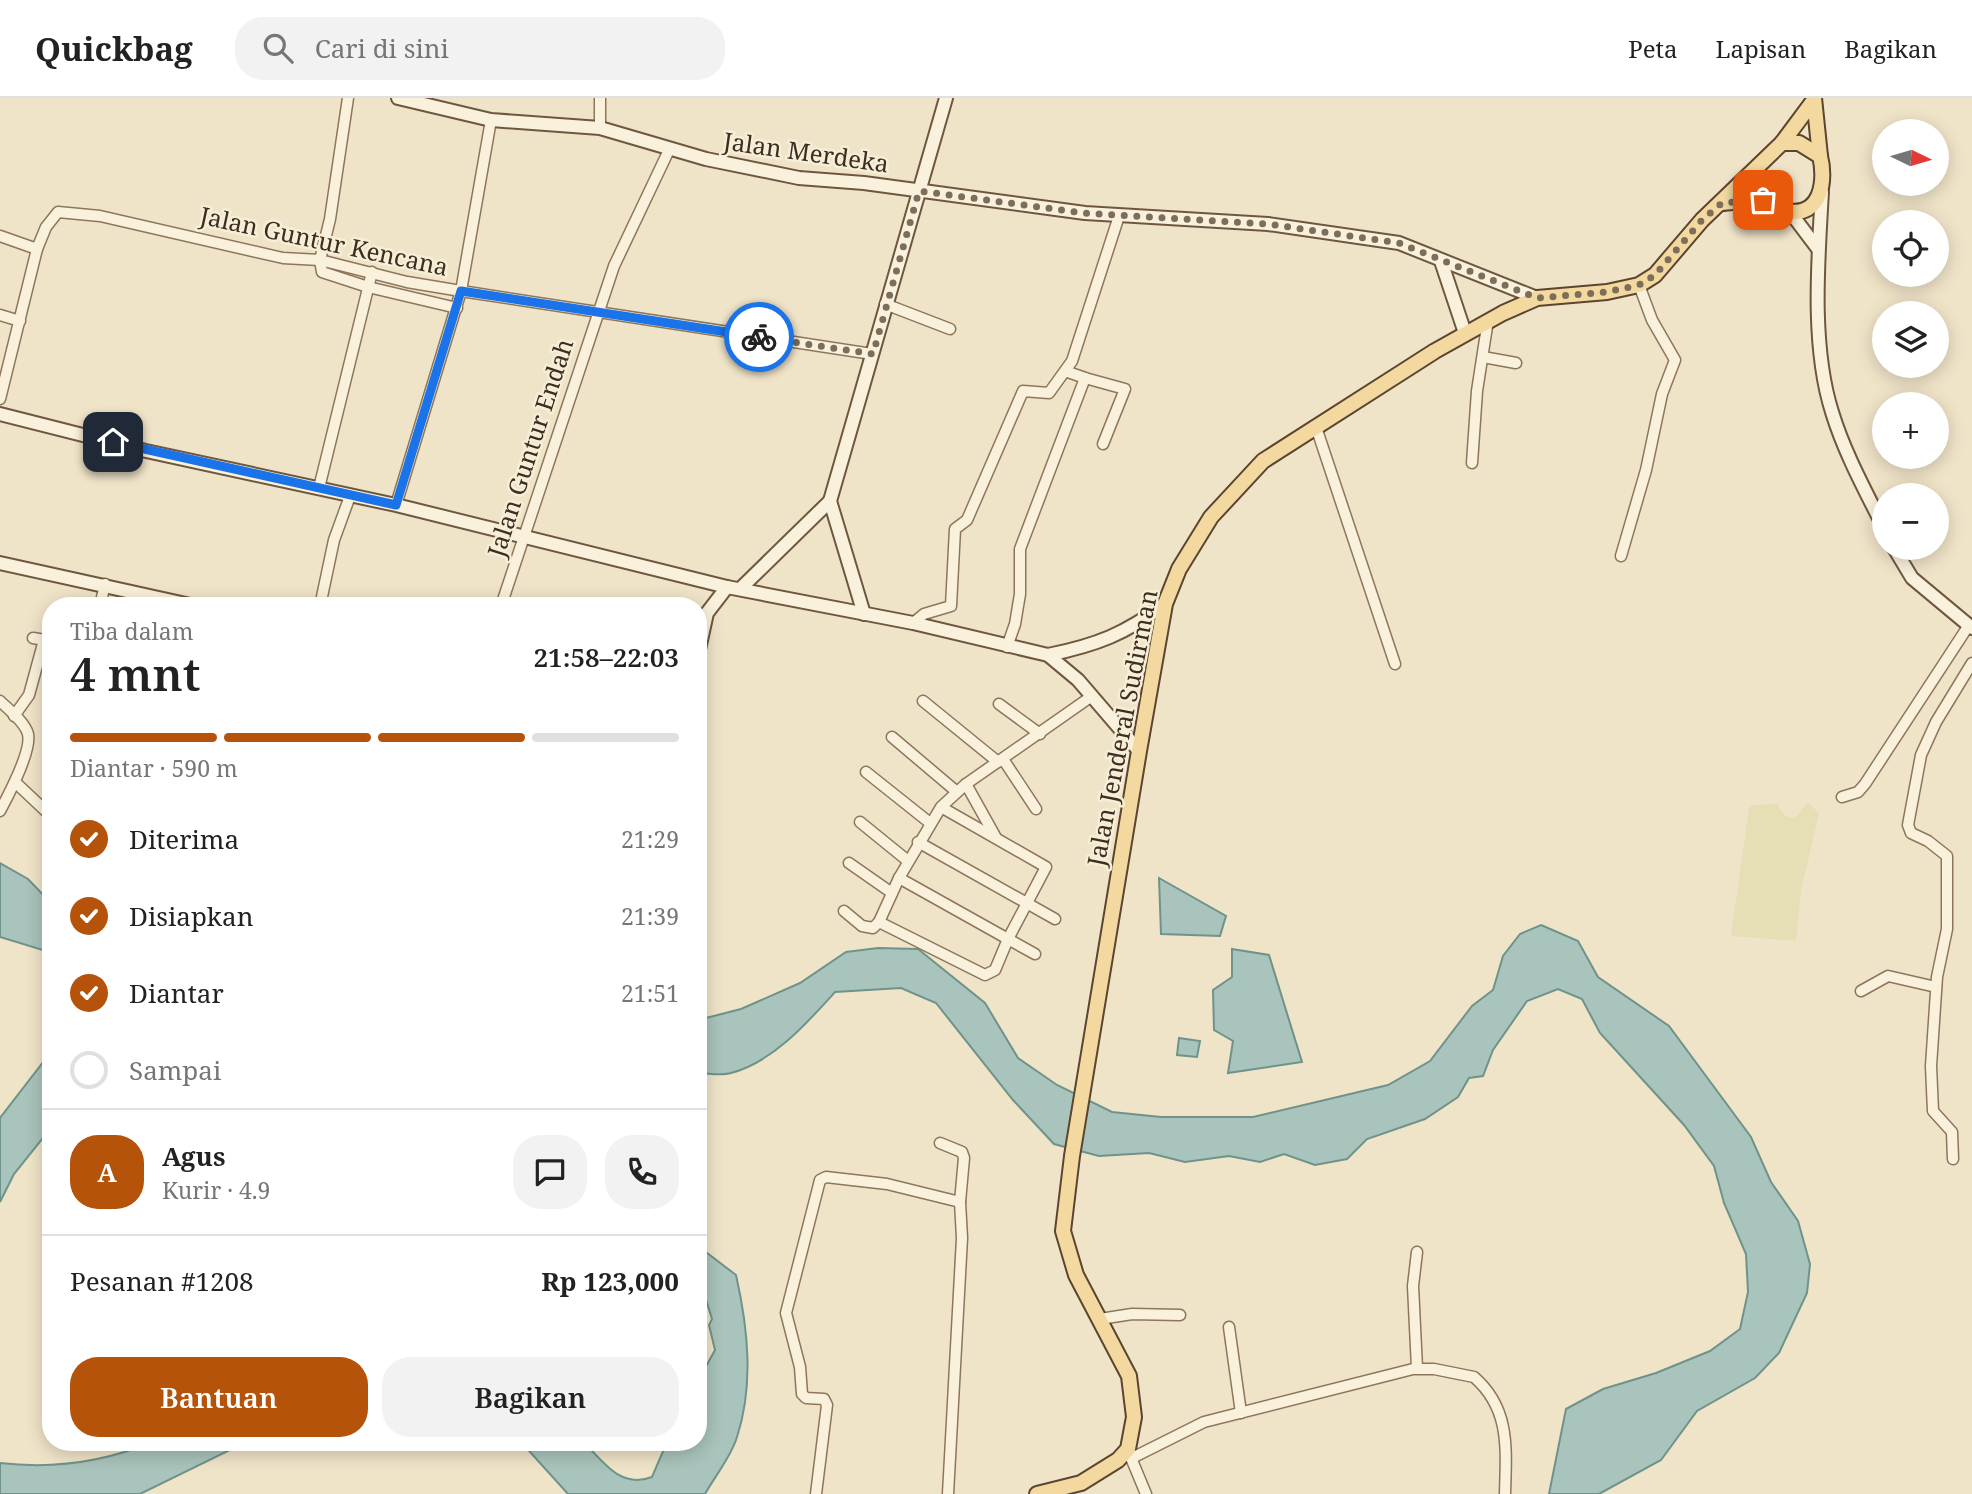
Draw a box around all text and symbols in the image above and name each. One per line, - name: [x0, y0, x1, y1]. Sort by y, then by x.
- search box: [235, 17, 725, 80]
- text: Quickbag: [35, 26, 193, 71]
- icon: search: [259, 29, 297, 67]
- text: Cari di sini: [315, 30, 449, 66]
- text: Peta: [1628, 32, 1677, 65]
- text: Lapisan: [1715, 32, 1806, 65]
- text: Bagikan: [1844, 32, 1937, 65]
- north arrow: [1872, 119, 1950, 196]
- map controls: [1872, 119, 1949, 560]
- street label: Jalan Merdeka: [720, 123, 891, 179]
- pin: [1733, 170, 1793, 230]
- icon: bag: [1744, 181, 1782, 219]
- street label: Jalan Guntur Kencana: [196, 198, 451, 283]
- button: locate: [1872, 210, 1949, 287]
- button: layers: [1872, 301, 1949, 378]
- courier: [724, 302, 794, 372]
- icon: bike: [740, 318, 778, 356]
- street label: Jalan Guntur Endah: [478, 334, 580, 562]
- button: +: [1872, 392, 1949, 469]
- pin: [83, 412, 143, 472]
- icon: home: [94, 423, 132, 461]
- button: −: [1872, 483, 1949, 560]
- street label: Jalan Jenderal Sudirman: [1078, 587, 1165, 870]
- text: Tiba dalam: [70, 615, 193, 647]
- text: 21:58–22:03: [533, 639, 679, 675]
- text: 4 mnt: [70, 642, 201, 704]
- text: Diantar · 590 m: [70, 752, 238, 784]
- icon: check: [70, 820, 108, 858]
- text: Diterima: [129, 821, 239, 857]
- text: 21:29: [621, 823, 679, 855]
- icon: check: [70, 897, 108, 935]
- text: Disiapkan: [129, 898, 254, 934]
- text: 21:39: [621, 900, 679, 932]
- icon: check: [70, 974, 108, 1012]
- text: Diantar: [129, 975, 224, 1011]
- text: 21:51: [621, 977, 679, 1009]
- text: Sampai: [129, 1052, 221, 1088]
- button: chat: [513, 1135, 587, 1209]
- button: phone: [605, 1135, 679, 1209]
- text: Agus: [162, 1138, 225, 1174]
- text: A: [97, 1154, 117, 1190]
- text: Kurir · 4.9: [162, 1174, 270, 1206]
- text: Pesanan #1208: [70, 1263, 254, 1299]
- text: Rp 123,000: [541, 1263, 679, 1299]
- button: Bantuan: [70, 1357, 368, 1437]
- button: Bagikan: [382, 1357, 679, 1437]

